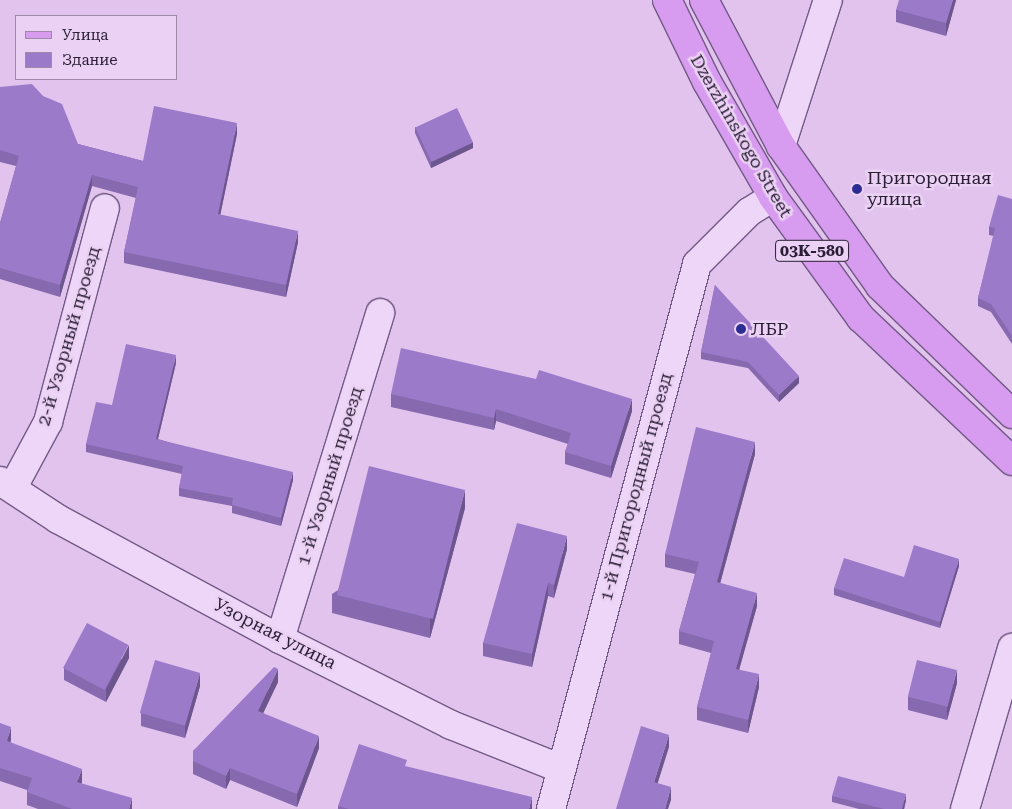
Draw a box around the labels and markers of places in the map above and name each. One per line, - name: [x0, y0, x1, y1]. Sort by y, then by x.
- place label: Пригородная улица: [867, 168, 992, 210]
- marker: Пригородная улица: [851, 183, 863, 195]
- place label: ЛБР: [751, 318, 788, 340]
- marker: ЛБР: [735, 323, 747, 335]

